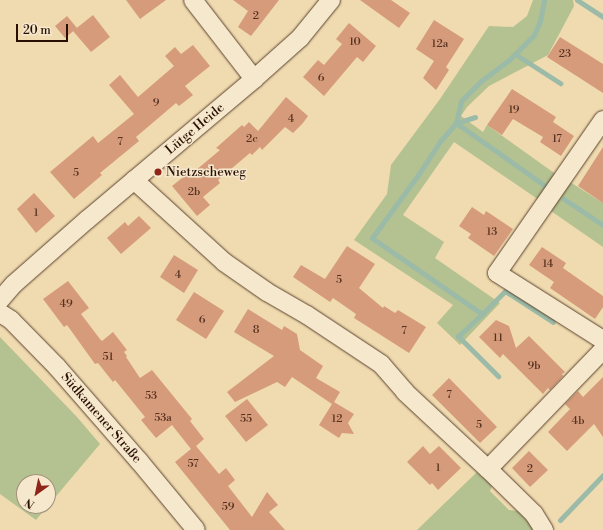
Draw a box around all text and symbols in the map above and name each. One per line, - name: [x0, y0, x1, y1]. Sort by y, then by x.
- house number: 2: [253, 9, 259, 23]
- scale bar: [18, 16, 70, 42]
- text: 20 m: [23, 23, 51, 38]
- house number: 10: [349, 35, 361, 49]
- house number: 12a: [432, 37, 448, 51]
- house number: 23: [559, 47, 571, 61]
- house number: 6: [318, 71, 324, 85]
- house number: 9: [153, 96, 159, 110]
- street label: Lütge Heide: [163, 100, 227, 158]
- house number: 19: [508, 103, 520, 117]
- house number: 4: [288, 112, 294, 126]
- house number: 2c: [246, 132, 258, 146]
- house number: 17: [552, 132, 562, 146]
- house number: 7: [117, 135, 123, 149]
- place label: Nietzscheweg: [166, 164, 246, 180]
- house number: 5: [73, 166, 79, 180]
- marker: Nietzscheweg: [153, 167, 163, 177]
- house number: 2b: [188, 185, 200, 199]
- house number: 1: [34, 206, 38, 220]
- house number: 13: [487, 225, 497, 239]
- house number: 14: [543, 257, 553, 271]
- house number: 4: [175, 268, 181, 282]
- house number: 5: [336, 273, 342, 287]
- house number: 49: [59, 297, 73, 311]
- house number: 6: [199, 313, 205, 327]
- house number: 8: [253, 323, 259, 337]
- house number: 7: [401, 324, 407, 338]
- house number: 11: [493, 331, 503, 345]
- house number: 51: [103, 350, 113, 364]
- house number: 9b: [528, 359, 540, 373]
- street label: Südkamener Straße: [58, 370, 144, 466]
- house number: 7: [446, 388, 452, 402]
- house number: 53: [145, 389, 157, 403]
- house number: 53a: [154, 411, 172, 425]
- house number: 55: [240, 412, 252, 426]
- house number: 12: [331, 412, 343, 426]
- house number: 4b: [572, 414, 584, 428]
- house number: 5: [476, 418, 482, 432]
- house number: 57: [187, 457, 199, 471]
- house number: 1: [436, 461, 440, 475]
- house number: 2: [527, 462, 533, 476]
- north arrow: [16, 474, 56, 514]
- text: N: [23, 495, 37, 511]
- house number: 59: [222, 500, 234, 514]

